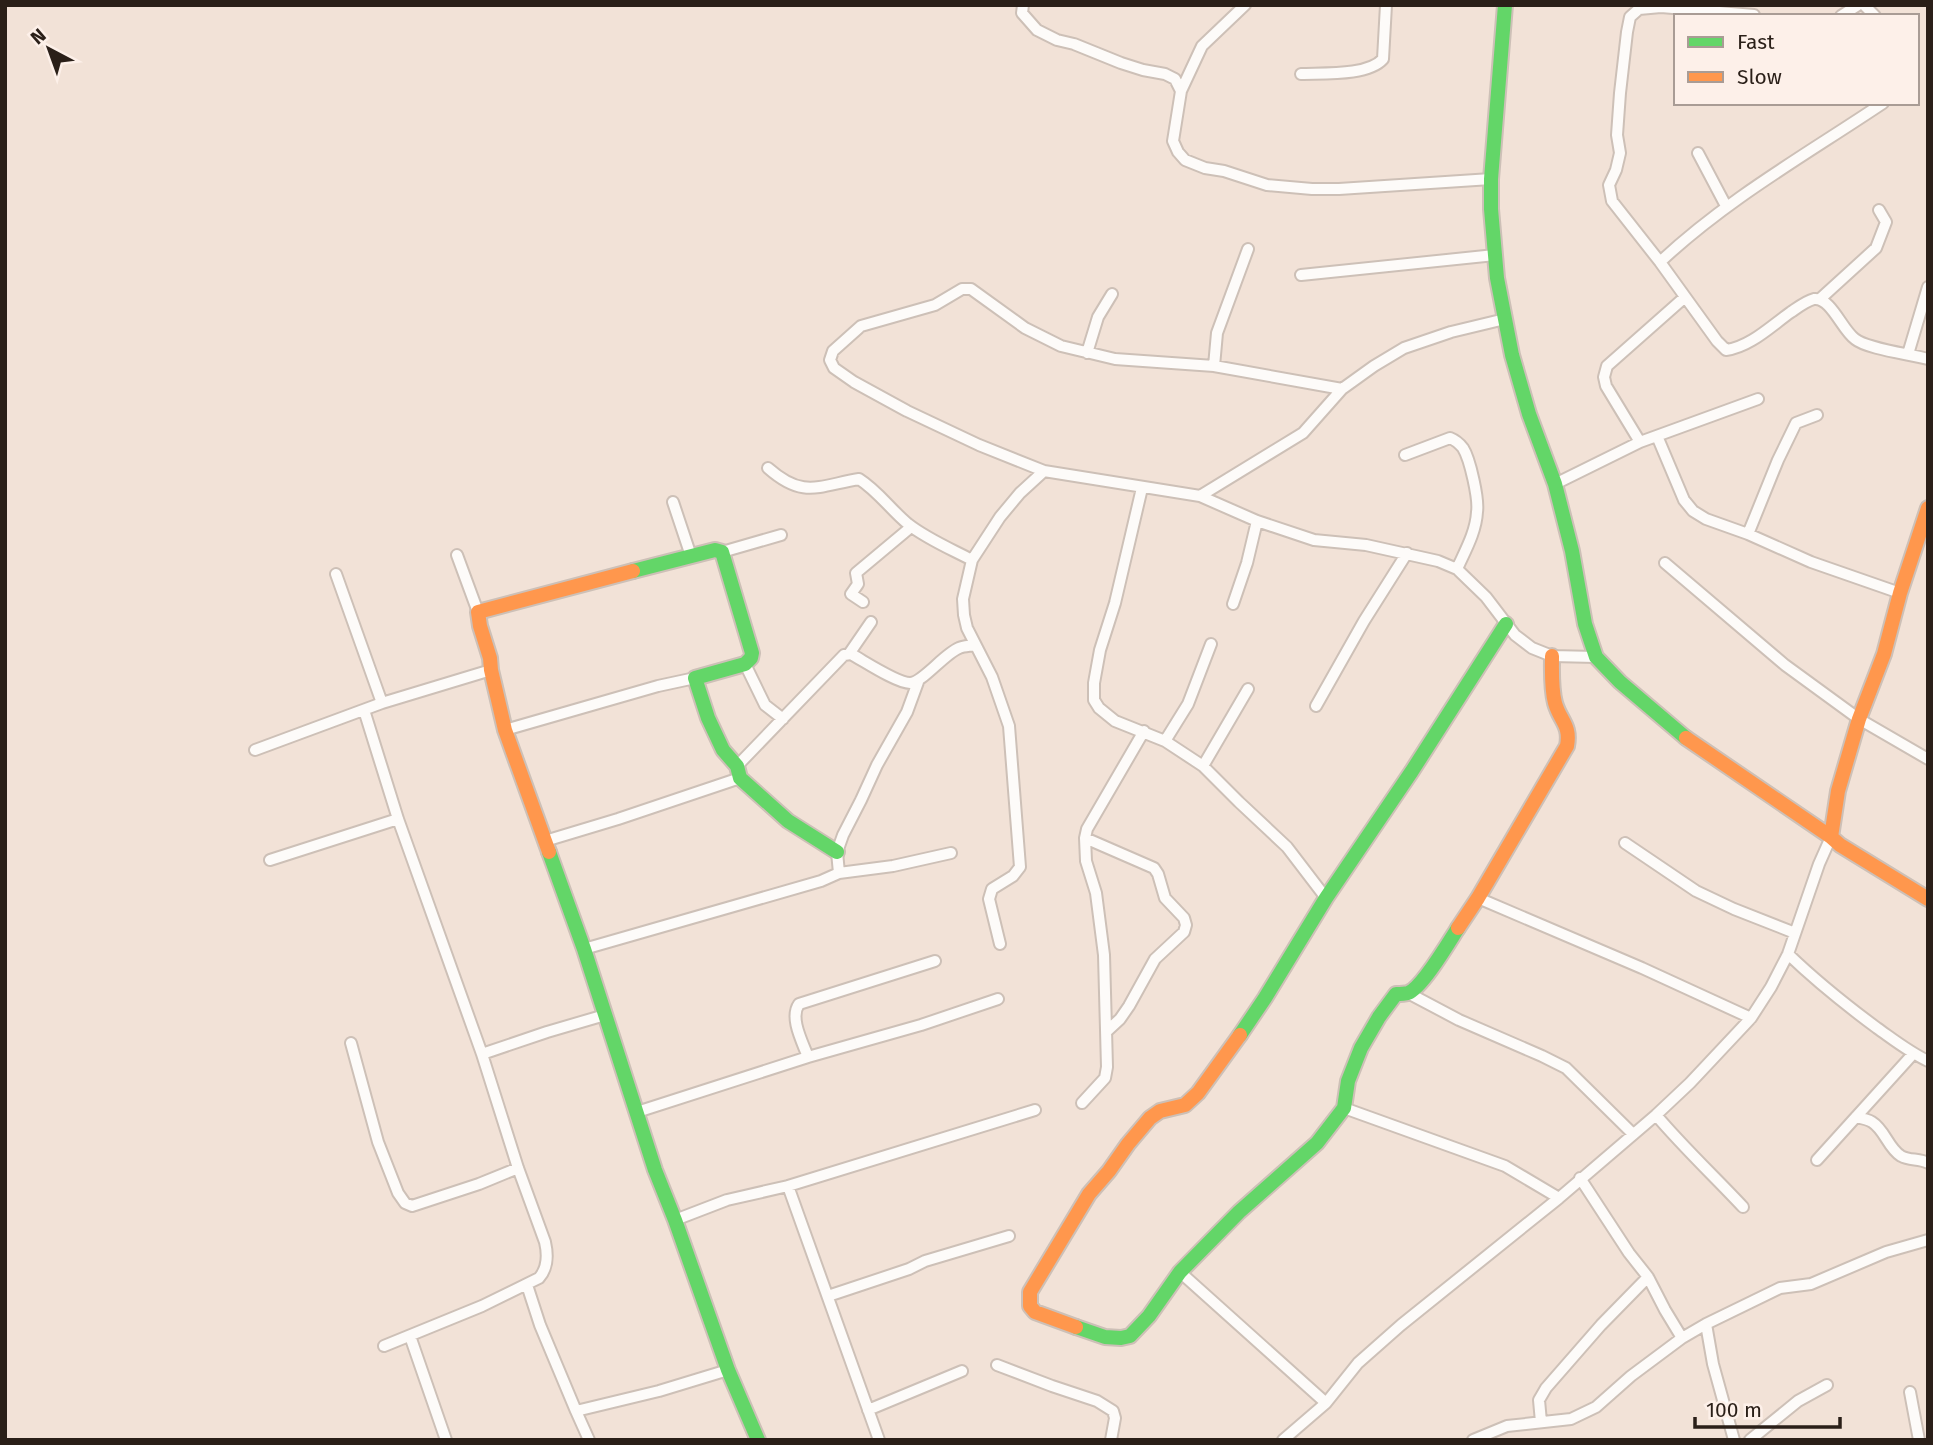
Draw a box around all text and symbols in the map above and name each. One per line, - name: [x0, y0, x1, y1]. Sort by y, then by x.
- north arrow: [14, 14, 84, 84]
- legend: [1674, 14, 1919, 105]
- text: N: [26, 24, 50, 49]
- text: Fast: [1737, 29, 1775, 55]
- text: Slow: [1737, 64, 1782, 90]
- scale bar: [1695, 1386, 1840, 1430]
- text: 100 m: [1706, 1397, 1762, 1423]

